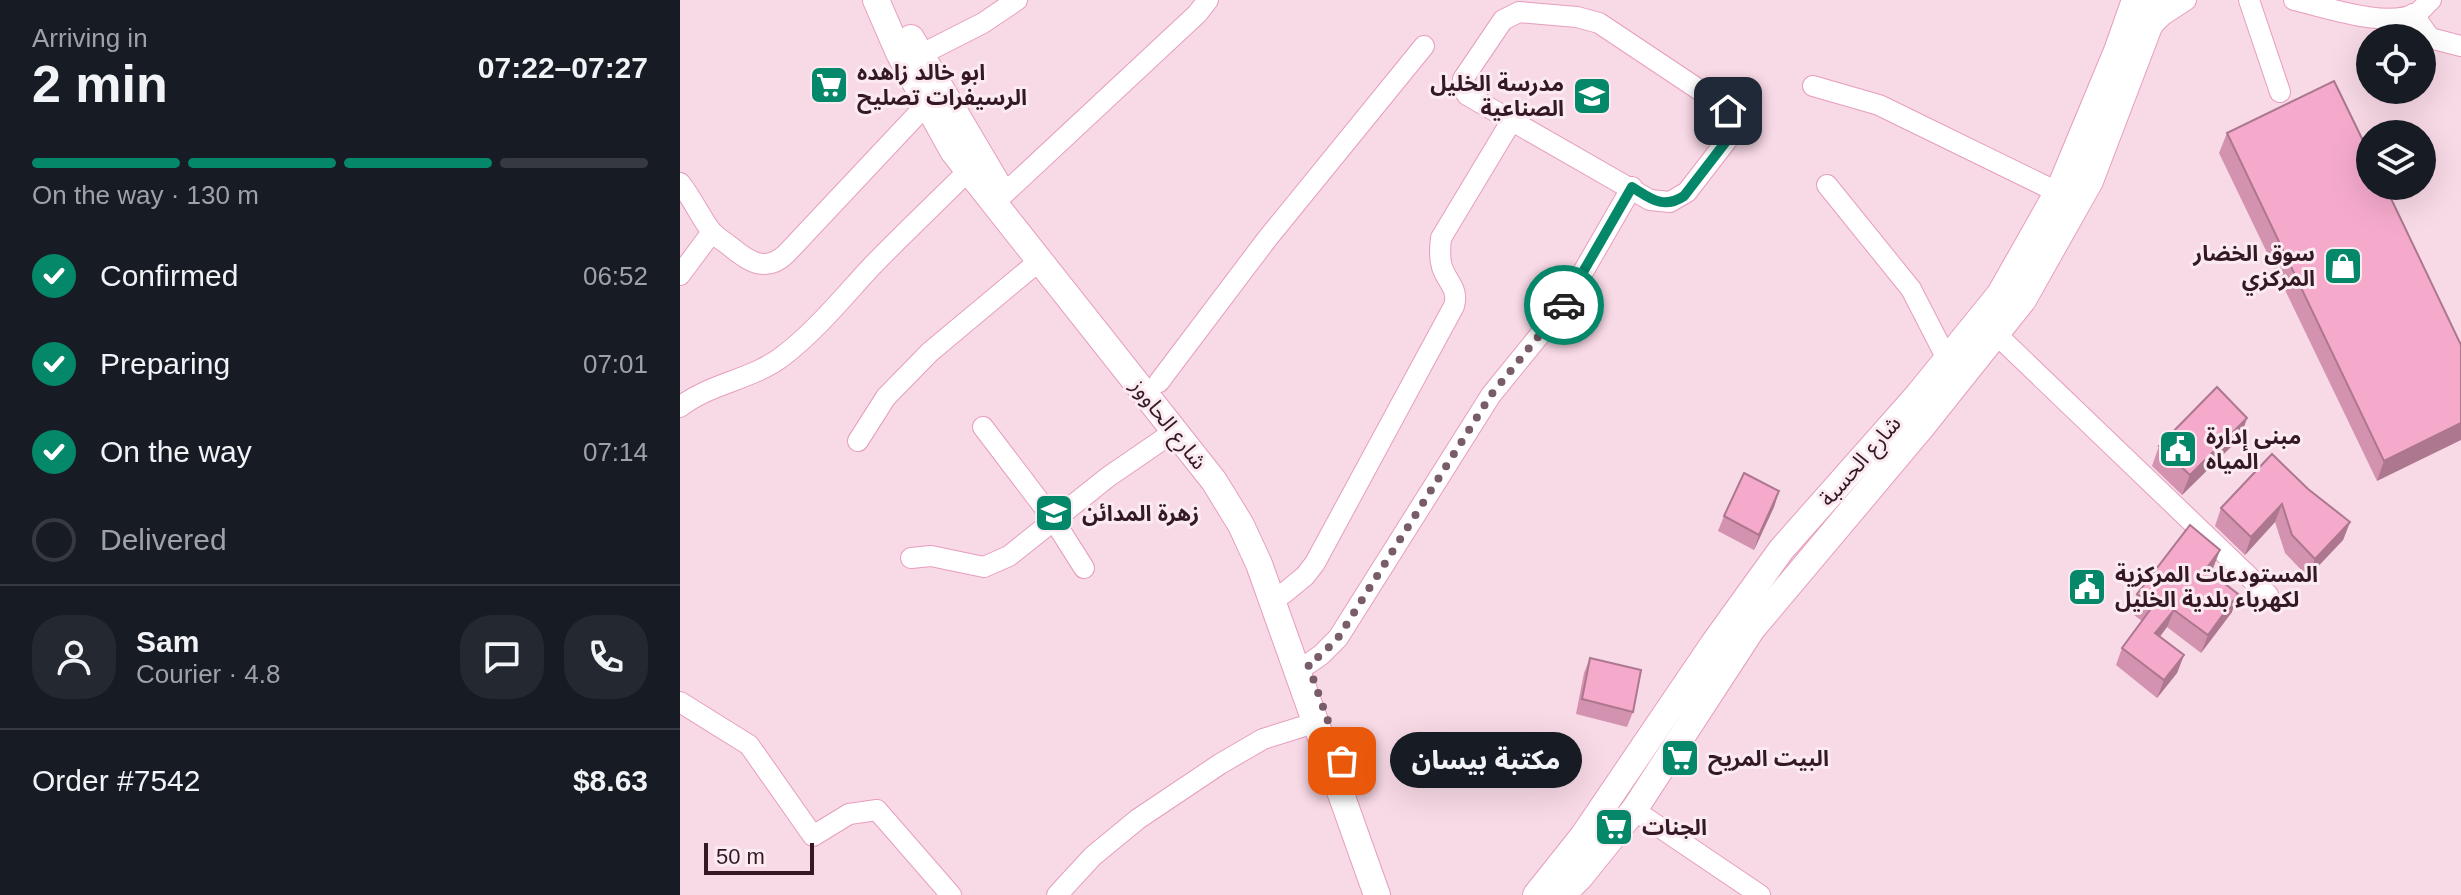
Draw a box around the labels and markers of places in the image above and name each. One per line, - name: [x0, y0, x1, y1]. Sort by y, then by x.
- place label: ابو خالد زاهده الرسيفرات تصليح: [857, 60, 1027, 114]
- supermarket icon: ابو خالد زاهده الرسيفرات تصليح: [808, 64, 850, 106]
- place label: مدرسة الخليل الصناعية: [1430, 71, 1564, 121]
- school or university icon: مدرسة الخليل الصناعية: [1571, 75, 1613, 117]
- pin: [1694, 77, 1762, 145]
- place label: سوق الخضار المركزي: [2192, 241, 2315, 296]
- shop icon: سوق الخضار المركزي: [2322, 245, 2364, 287]
- place label: مبنى إدارة المياه: [2206, 424, 2301, 474]
- public building icon: مبنى إدارة المياه: [2157, 428, 2199, 470]
- school or university icon: زهرة المدائن: [1033, 492, 1075, 534]
- place label: زهرة المدائن: [1082, 501, 1199, 527]
- place label: المستودعات المركزية لكهرباء بلدية الخليل: [2115, 562, 2318, 612]
- public building icon: المستودعات المركزية لكهرباء بلدية الخليل: [2066, 566, 2108, 608]
- pin: [1308, 727, 1376, 795]
- callout: مكتبة بيسان: [1390, 733, 1582, 789]
- supermarket icon: البيت المريح: [1659, 737, 1701, 779]
- place label: البيت المريح: [1708, 746, 1829, 775]
- supermarket icon: الجنات: [1593, 806, 1635, 848]
- place label: الجنات: [1642, 815, 1707, 840]

